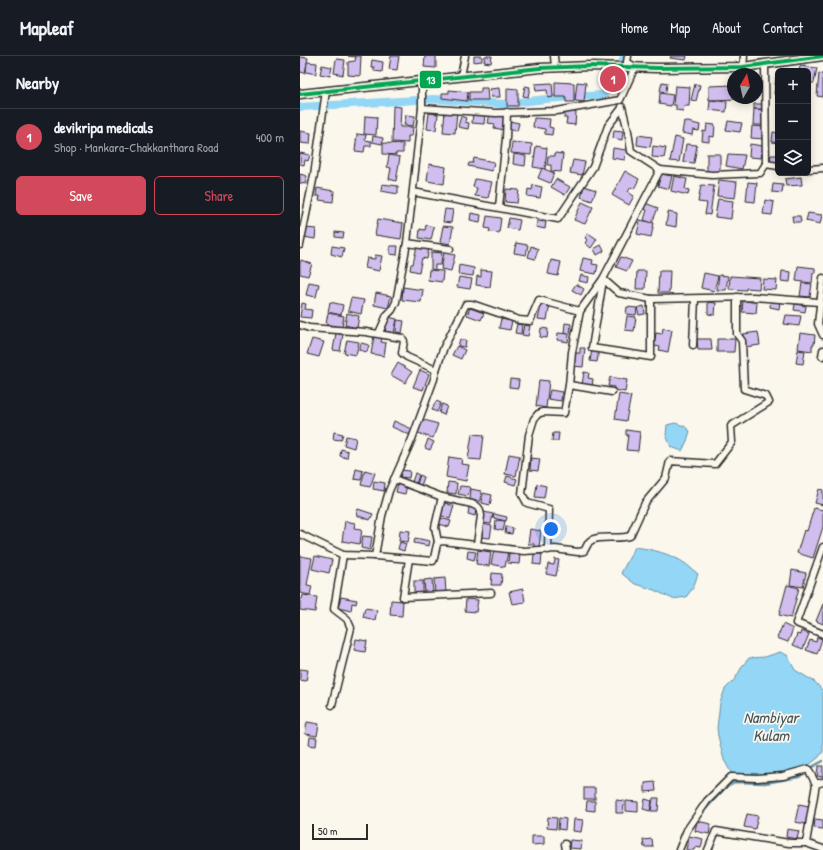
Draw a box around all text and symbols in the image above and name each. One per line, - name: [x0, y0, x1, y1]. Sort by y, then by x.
- text: Mapleaf: [20, 15, 74, 41]
- text: Home: [621, 18, 648, 37]
- text: Map: [670, 18, 690, 37]
- text: About: [712, 18, 741, 37]
- text: Contact: [763, 18, 803, 37]
- pin: 1: [600, 64, 626, 94]
- north arrow: [727, 68, 763, 104]
- map controls: [775, 68, 811, 176]
- button: +: [775, 68, 811, 104]
- line badge: 13: [419, 70, 442, 89]
- text: Nearby: [16, 71, 59, 94]
- text: 13: [427, 73, 436, 87]
- button: −: [775, 104, 811, 140]
- text: devikripa medicals: [54, 117, 153, 138]
- text: 1: [27, 128, 31, 146]
- text: 400 m: [256, 128, 284, 146]
- text: Shop · Mankara-Chakkanthara Road: [54, 138, 218, 156]
- button: layers: [775, 140, 811, 176]
- button: Save: [16, 176, 146, 215]
- button: Share: [154, 176, 284, 215]
- your location: [541, 519, 561, 539]
- water label: Nambiyar Kulam: [743, 706, 800, 746]
- scale bar: [312, 822, 368, 841]
- text: 50 m: [318, 824, 338, 838]

